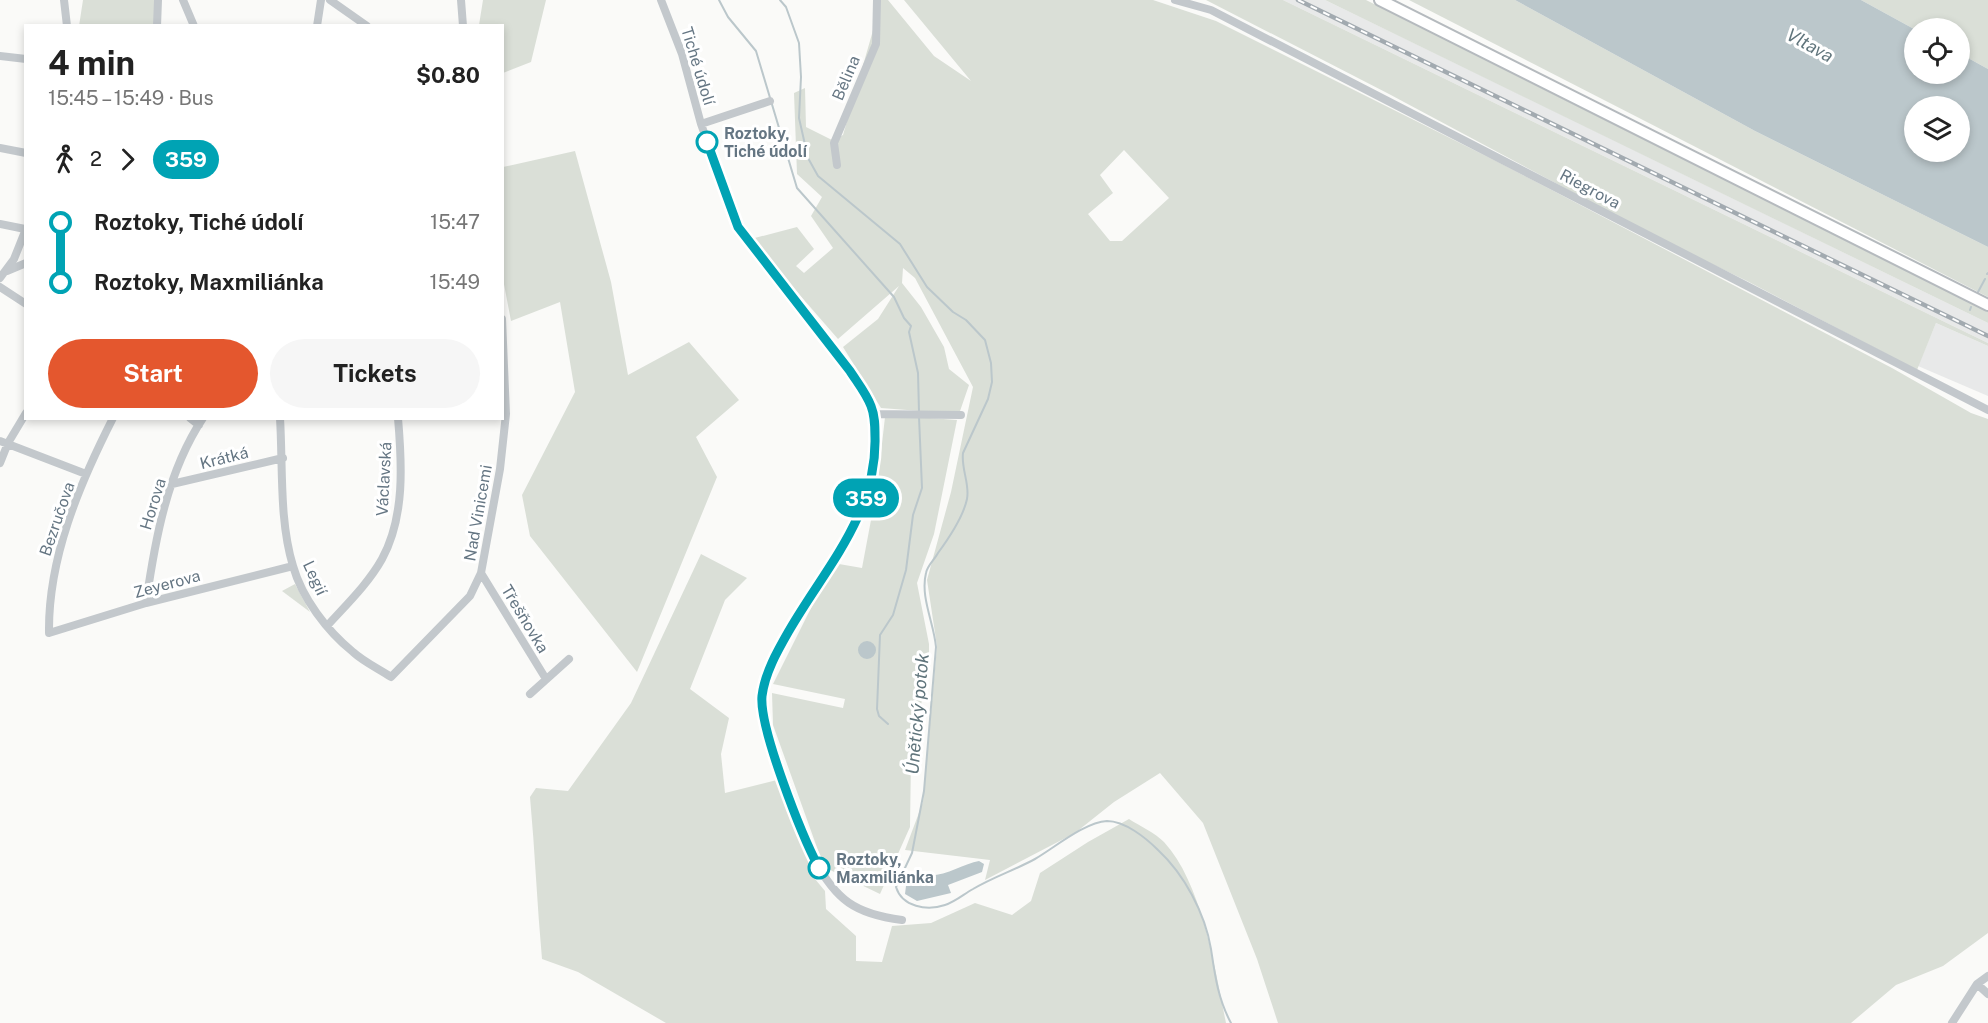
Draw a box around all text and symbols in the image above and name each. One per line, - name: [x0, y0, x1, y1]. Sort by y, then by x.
- map controls: [1904, 18, 1970, 162]
- button: locate: [1904, 18, 1970, 84]
- water label: Vltava: [1783, 24, 1837, 66]
- street label: Tiché údolí: [677, 25, 719, 108]
- text: 4 min: [48, 44, 135, 82]
- street label: Bělina: [828, 53, 864, 103]
- text: $0.80: [416, 62, 480, 88]
- text: 15:45 – 15:49 · Bus: [48, 86, 214, 110]
- button: layers: [1904, 96, 1970, 162]
- place label: Roztoky, Tiché údolí: [724, 124, 808, 161]
- marker: Roztoky, Tiché údolí: [696, 131, 718, 153]
- icon: walk: [48, 143, 81, 176]
- icon: forward: [111, 143, 144, 176]
- text: 2: [90, 147, 102, 171]
- text: 359: [165, 147, 207, 172]
- street label: Riegrova: [1557, 165, 1623, 213]
- text: Roztoky, Tiché údolí: [94, 209, 303, 235]
- text: 15:47: [430, 210, 480, 234]
- text: Roztoky, Maxmiliánka: [94, 269, 324, 295]
- text: 15:49: [430, 270, 480, 294]
- button: Start: [48, 339, 258, 408]
- button: Tickets: [270, 339, 480, 408]
- street label: Václavská: [373, 441, 395, 517]
- street label: Krátká: [198, 443, 250, 473]
- street label: Nad Vinicemi: [460, 463, 496, 563]
- street label: Horova: [136, 476, 170, 532]
- line badge: 359: [832, 478, 900, 518]
- street label: Bezručova: [35, 479, 79, 559]
- text: 359: [845, 486, 887, 511]
- street label: Legií: [299, 558, 332, 599]
- street label: Zeyerova: [132, 566, 202, 602]
- street label: Třešňovka: [497, 582, 553, 656]
- water label: Únětický potok: [900, 652, 933, 775]
- place label: Roztoky, Maxmiliánka: [836, 850, 934, 887]
- marker: Roztoky, Maxmiliánka: [808, 857, 830, 879]

